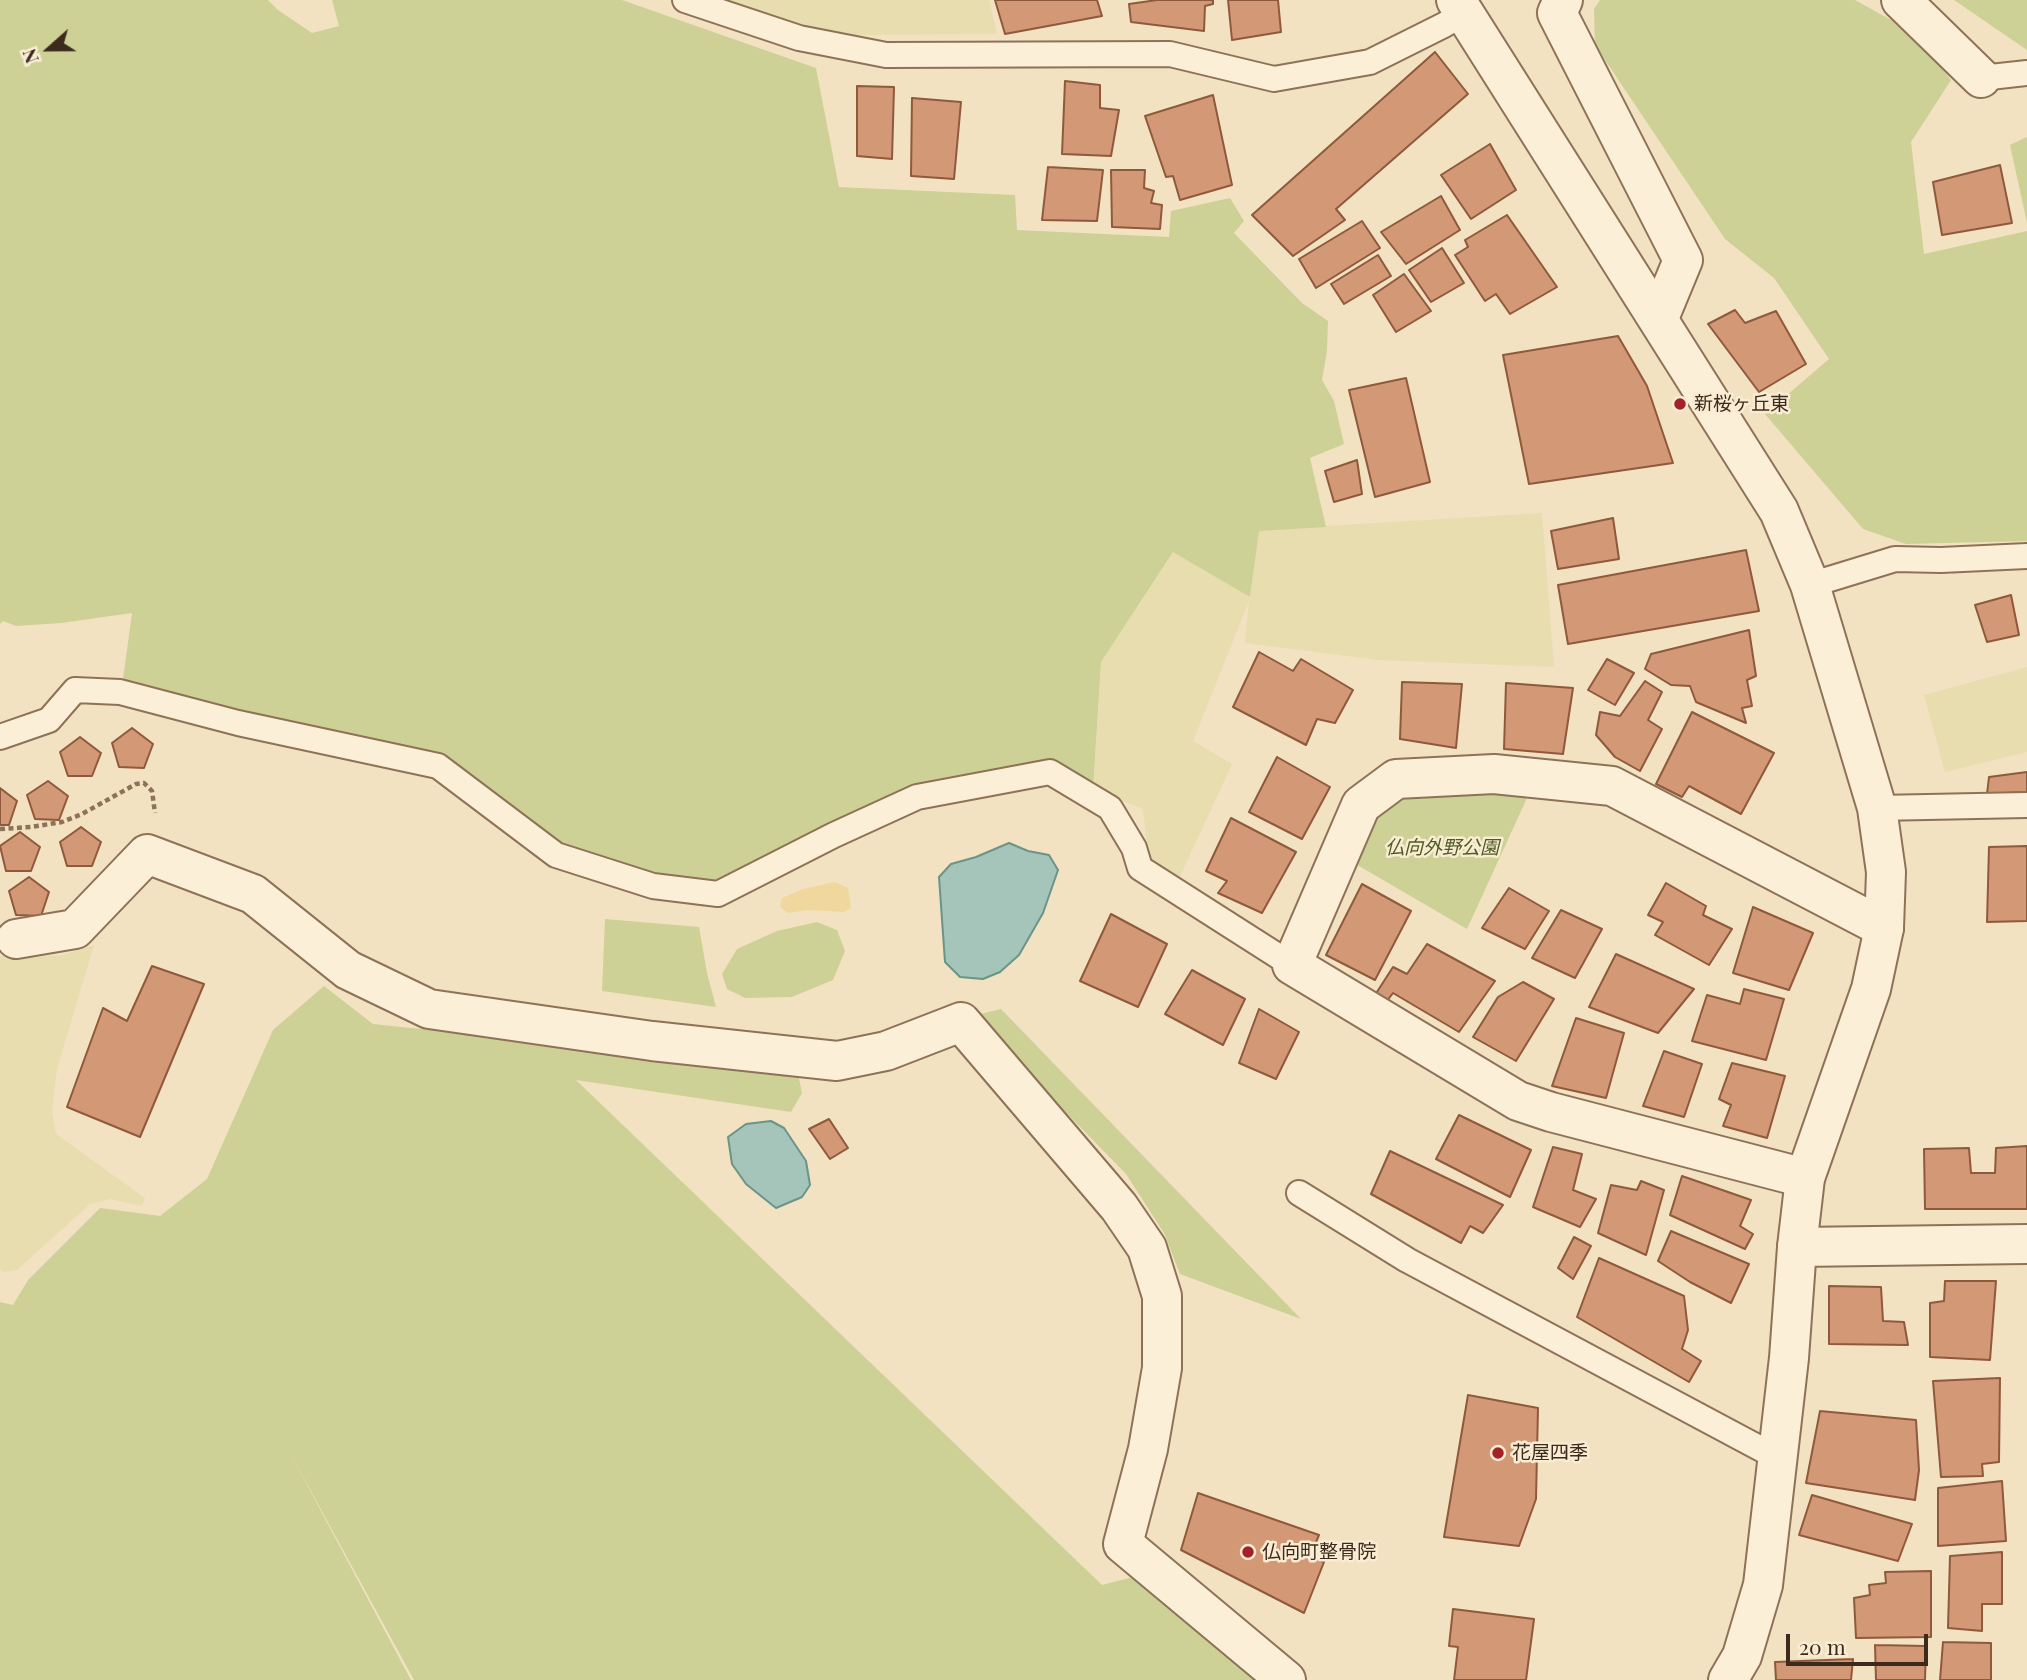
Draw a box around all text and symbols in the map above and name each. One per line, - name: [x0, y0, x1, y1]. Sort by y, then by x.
- north arrow: [14, 14, 84, 84]
- text: N: [15, 45, 44, 68]
- place label: 新桜ヶ丘東: [1694, 393, 1789, 415]
- marker: 新桜ヶ丘東: [1672, 396, 1688, 412]
- park label: 仏向外野公園: [1385, 837, 1499, 859]
- place label: 花屋四季: [1512, 1442, 1588, 1464]
- marker: 花屋四季: [1490, 1445, 1506, 1461]
- place label: 仏向町整骨院: [1262, 1541, 1376, 1563]
- marker: 仏向町整骨院: [1240, 1544, 1256, 1560]
- scale bar: [1789, 1620, 1931, 1664]
- text: 20 m: [1799, 1632, 1846, 1660]

